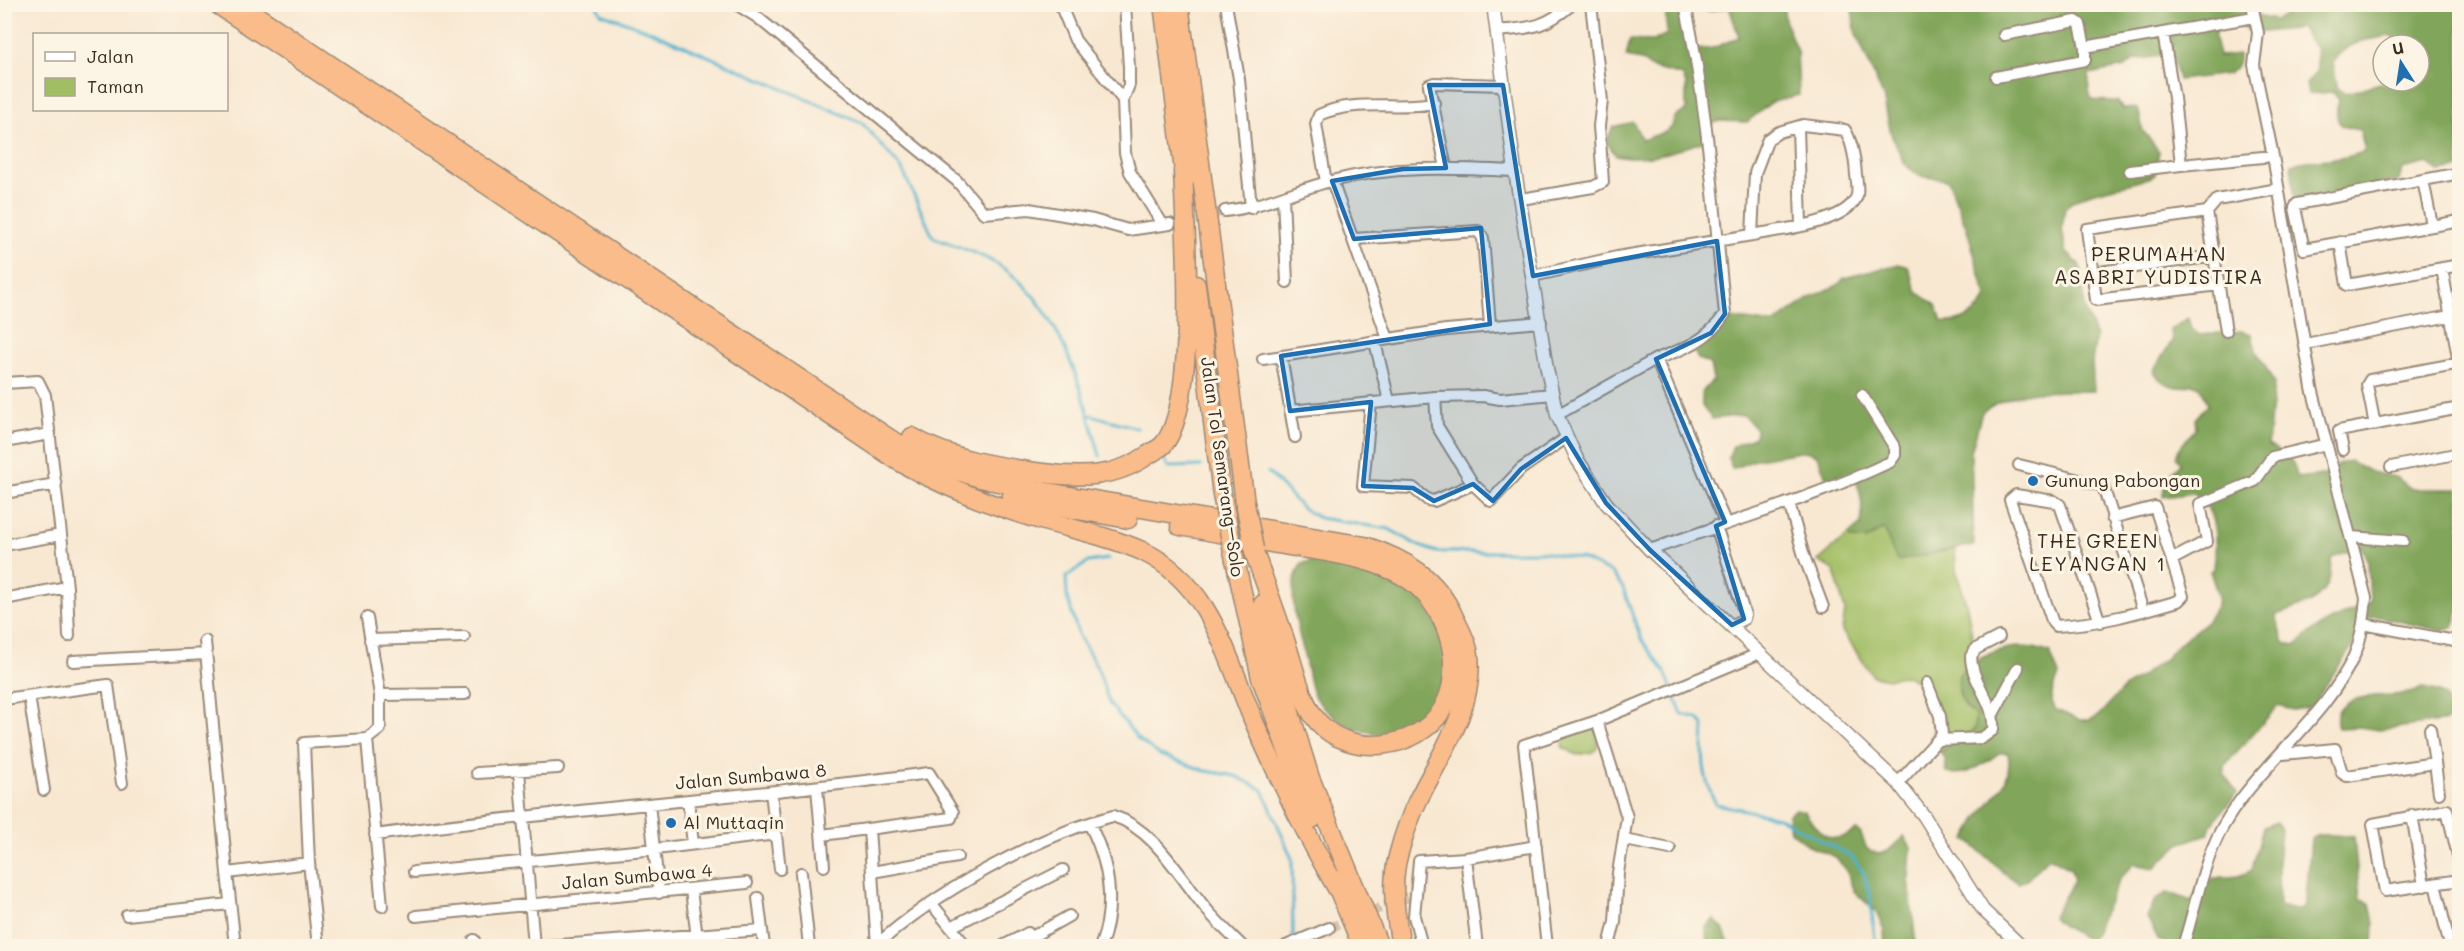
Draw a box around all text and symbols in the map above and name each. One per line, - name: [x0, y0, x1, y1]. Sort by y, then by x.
- legend: [33, 33, 228, 111]
- north arrow: [2371, 33, 2431, 93]
- text: U: [2390, 36, 2405, 59]
- text: Jalan: [87, 44, 134, 68]
- text: Taman: [87, 74, 144, 98]
- district label: PERUMAHAN ASABRI YUDISTIRA: [2054, 240, 2264, 289]
- street label: Jalan Tol Semarang–Solo: [1196, 355, 1250, 579]
- place label: Gunung Pabongan: [2045, 468, 2200, 492]
- marker: Gunung Pabongan: [2026, 474, 2040, 488]
- district label: THE GREEN LEYANGAN 1: [2029, 527, 2167, 576]
- street label: Jalan Sumbawa 8: [674, 757, 827, 795]
- place label: Al Muttaqin: [683, 810, 784, 834]
- marker: Al Muttaqin: [664, 816, 678, 830]
- street label: Jalan Sumbawa 4: [561, 857, 714, 895]

